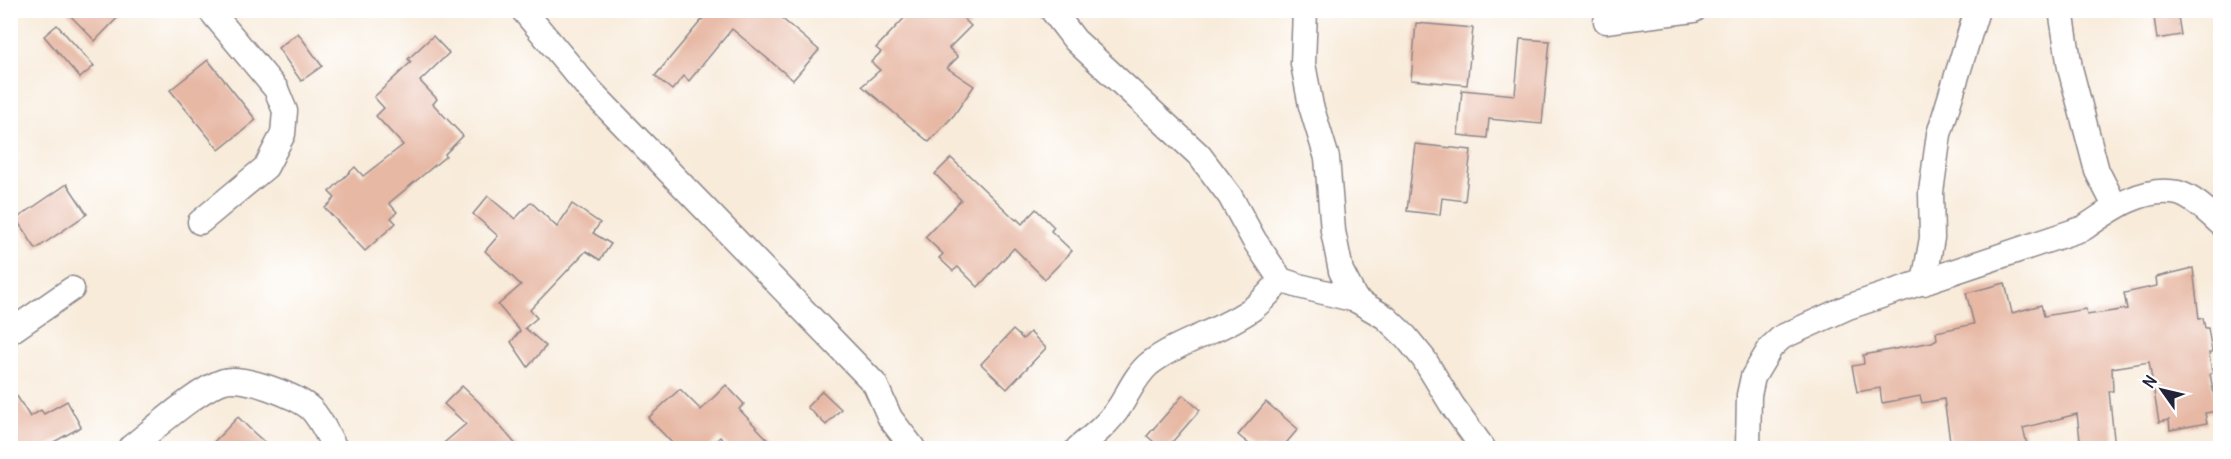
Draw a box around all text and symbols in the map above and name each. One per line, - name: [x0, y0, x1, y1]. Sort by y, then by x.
- north arrow: [2132, 360, 2192, 420]
- text: N: [2138, 371, 2161, 392]

